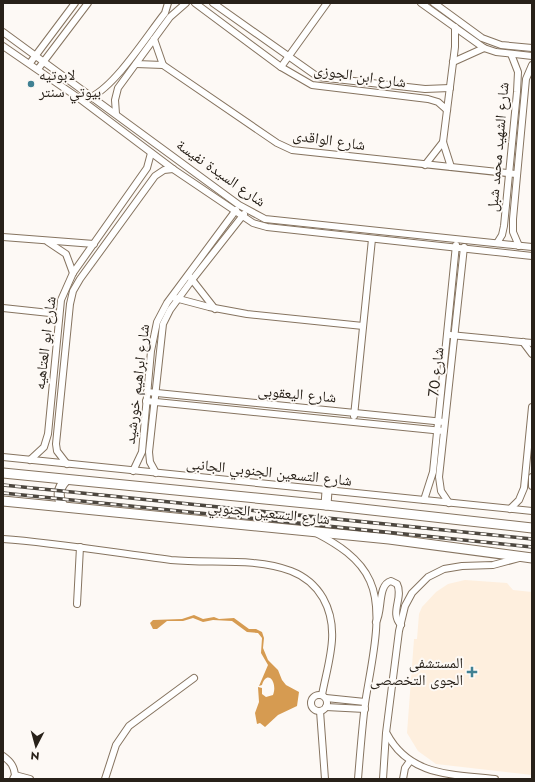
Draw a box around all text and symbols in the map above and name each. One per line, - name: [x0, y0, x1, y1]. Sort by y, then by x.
- street label: شارع ابن الجوزى: [313, 59, 408, 93]
- place label: لابوتيه بيوتي سنتر: [38, 64, 101, 104]
- marker: لابوتيه بيوتي سنتر: [26, 79, 36, 89]
- street label: شارع الشهيد محمد شبل: [481, 81, 515, 213]
- street label: شارع الواقدى: [291, 124, 367, 156]
- street label: شارع السيدة نفيسة: [172, 134, 270, 212]
- street label: شارع ابو العتاهيه: [28, 295, 62, 391]
- street label: شارع ابراهيم خورشيد: [119, 323, 155, 445]
- street label: شارع 70: [422, 346, 450, 398]
- street label: شارع اليعقوبى: [257, 380, 337, 408]
- street label: شارع التسعين الجنوبي الجانبى: [185, 452, 353, 492]
- street label: شارع التسعين الجنوبي: [207, 496, 331, 531]
- place label: المستشفى الجوى التخصصى: [370, 652, 463, 691]
- marker: المستشفى الجوى التخصصى: [466, 666, 478, 678]
- north arrow: [16, 726, 56, 766]
- text: N: [30, 748, 40, 764]

